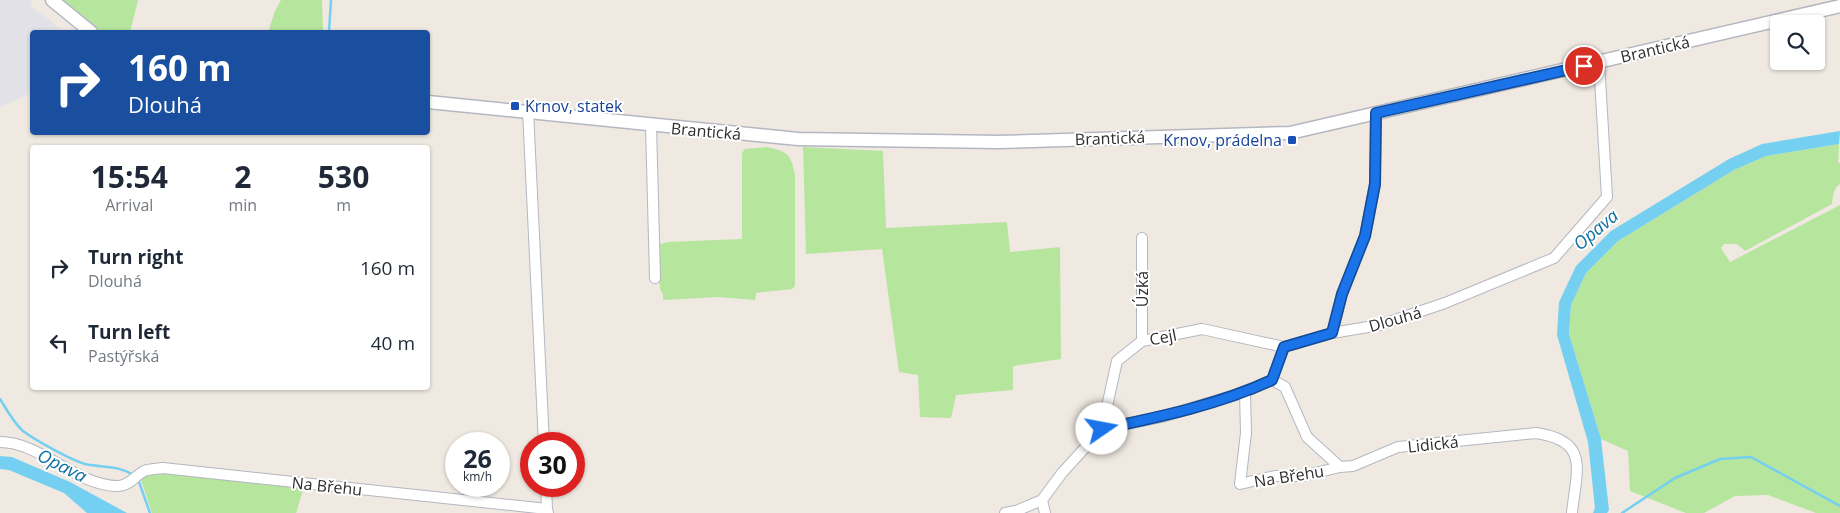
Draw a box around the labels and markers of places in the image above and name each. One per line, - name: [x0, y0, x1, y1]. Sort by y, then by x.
- pin: [1563, 45, 1605, 87]
- place label: Krnov, statek: [525, 95, 623, 117]
- marker: Krnov, statek: [509, 100, 521, 112]
- place label: Krnov, prádelna: [1163, 129, 1282, 151]
- marker: Krnov, prádelna: [1286, 134, 1298, 146]

